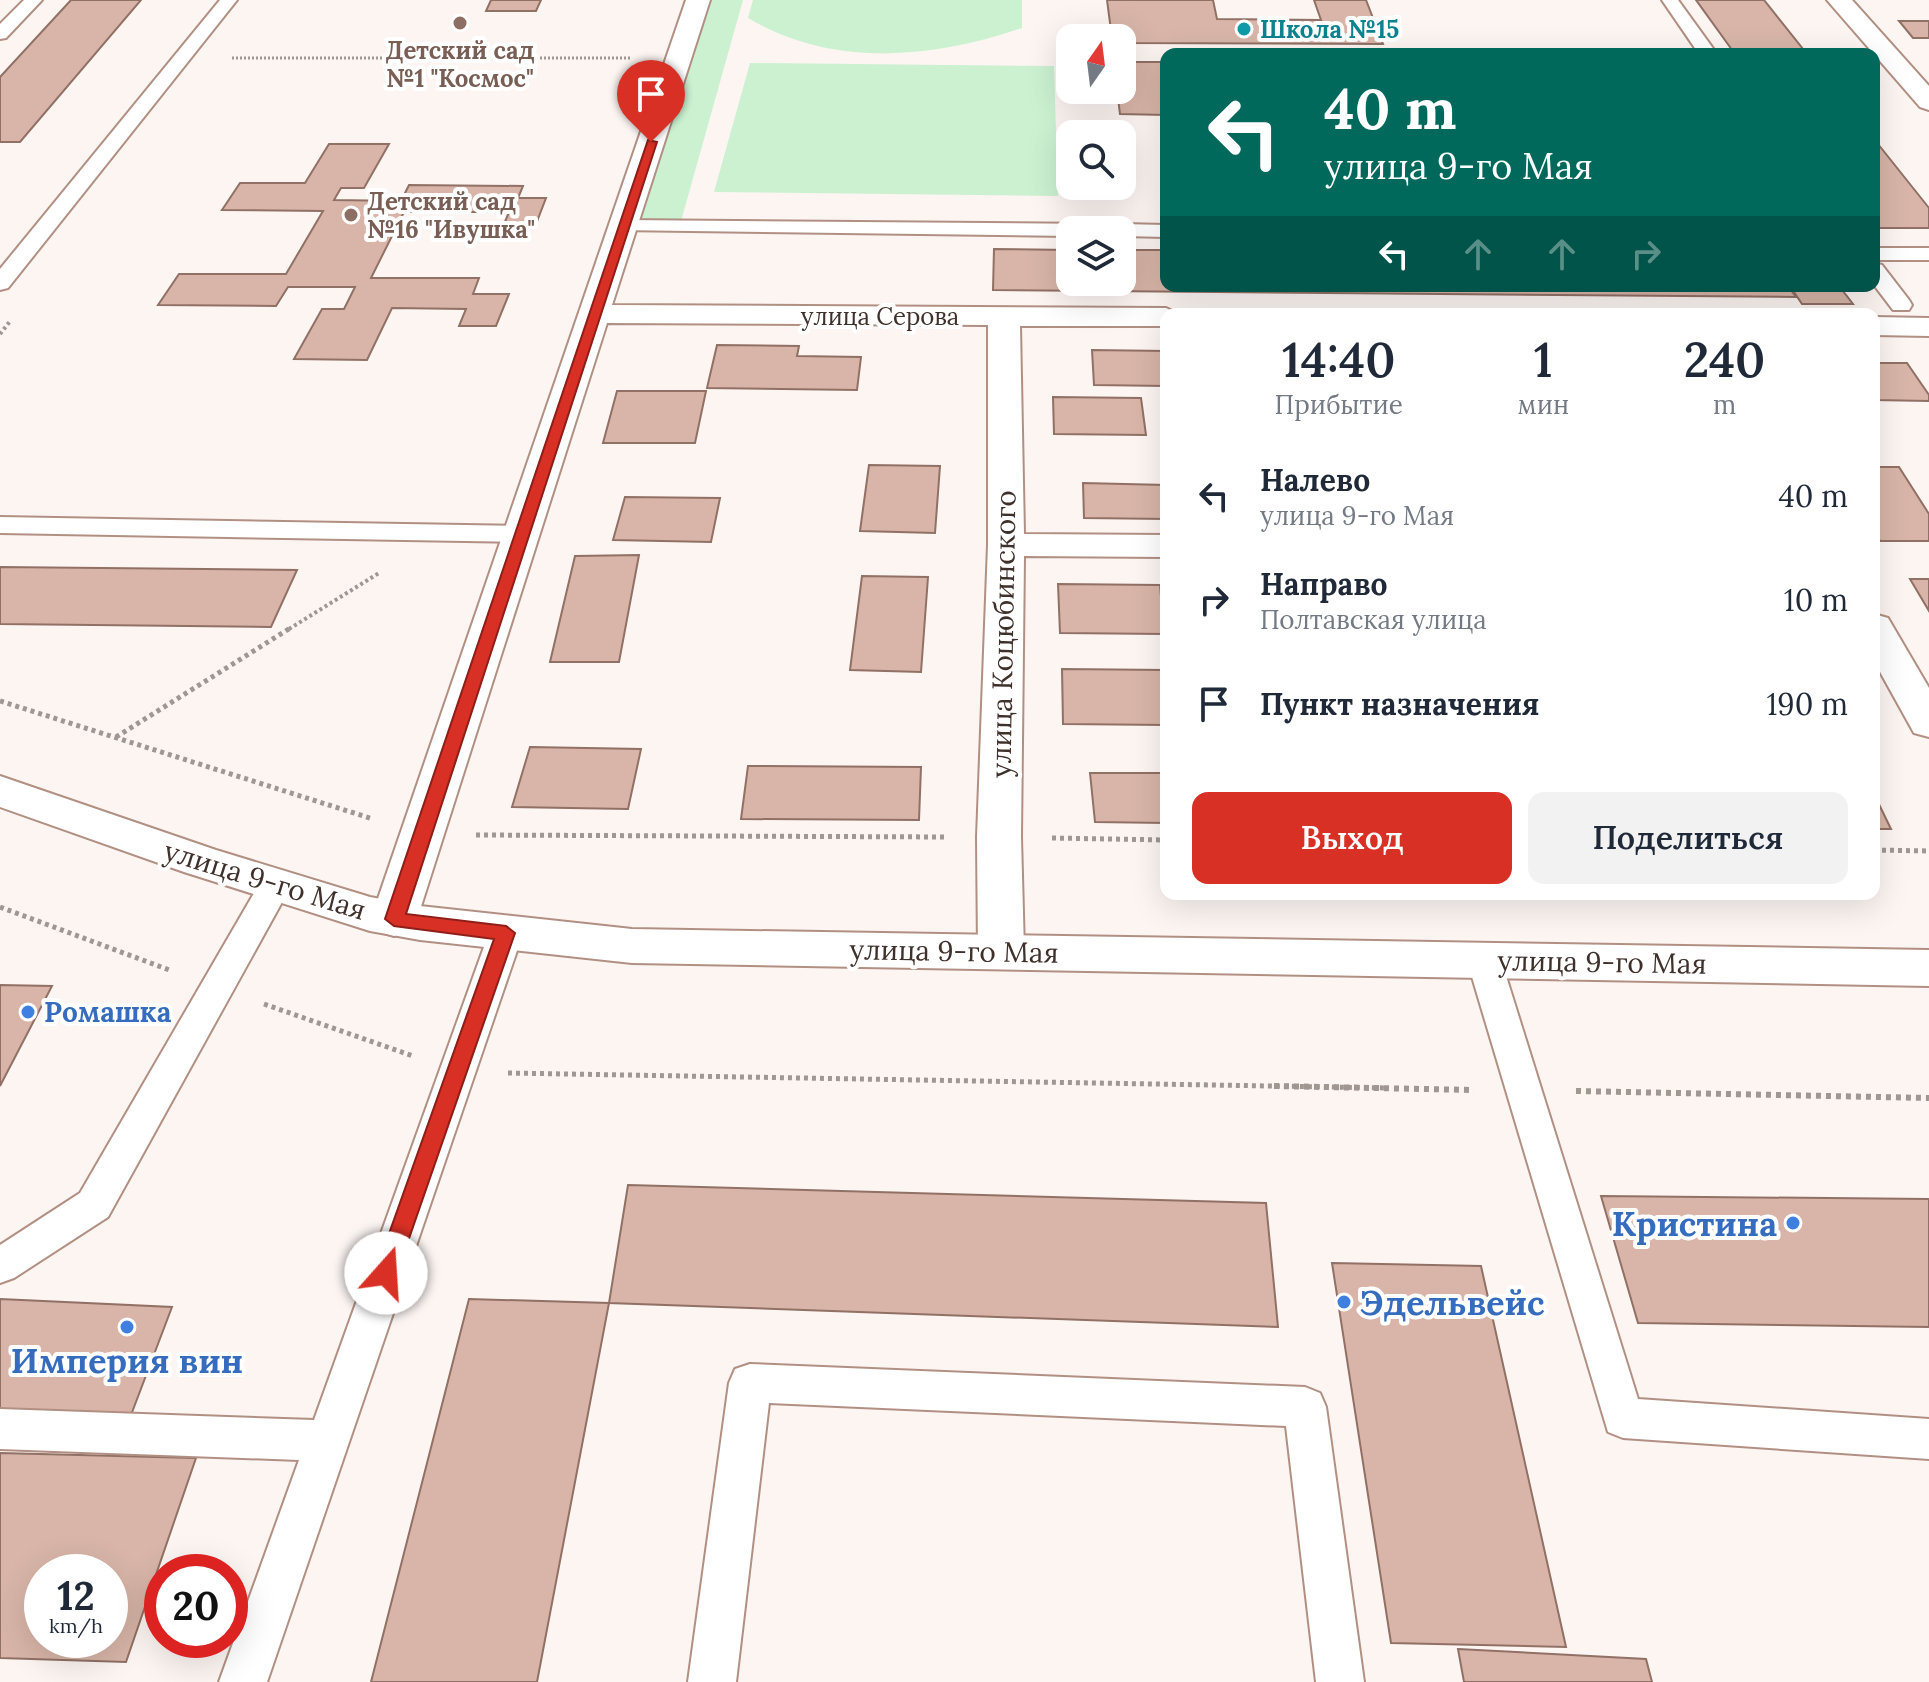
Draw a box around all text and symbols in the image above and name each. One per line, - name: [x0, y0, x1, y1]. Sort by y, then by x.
- marker: Детский сад №1 "Космос": [451, 14, 469, 32]
- place label: Школа №15: [1260, 14, 1399, 45]
- marker: Школа №15: [1235, 20, 1253, 38]
- north arrow: [1056, 24, 1136, 104]
- map controls: [1056, 24, 1136, 296]
- place label: Детский сад №1 "Космос": [386, 35, 534, 94]
- pin: [617, 60, 685, 142]
- icon: arrive: [629, 72, 673, 116]
- text: 40 m: [1324, 73, 1457, 144]
- icon: left: [1192, 80, 1296, 184]
- button: search: [1056, 120, 1136, 200]
- text: улица 9-го Мая: [1324, 143, 1593, 189]
- place label: Детский сад №16 "Ивушка": [367, 186, 535, 245]
- marker: Детский сад №16 "Ивушка": [342, 206, 360, 224]
- button: layers: [1056, 216, 1136, 296]
- icon: left: [1372, 232, 1416, 276]
- icon: ahead: [1456, 232, 1500, 276]
- icon: ahead: [1540, 232, 1584, 276]
- icon: right: [1624, 232, 1668, 276]
- street label: улица Серова: [801, 301, 959, 332]
- text: 14:40: [1282, 329, 1395, 390]
- text: 1: [1534, 329, 1553, 390]
- text: 240: [1684, 329, 1765, 390]
- text: Прибытие: [1275, 388, 1403, 421]
- text: мин: [1517, 388, 1569, 421]
- text: m: [1713, 388, 1736, 421]
- text: Налево: [1260, 461, 1370, 499]
- icon: left: [1192, 474, 1236, 518]
- text: 40 m: [1778, 477, 1848, 515]
- street label: улица Коцюбинского: [982, 490, 1024, 778]
- text: улица 9-го Мая: [1260, 499, 1454, 532]
- text: Направо: [1260, 565, 1388, 603]
- icon: right: [1192, 578, 1236, 622]
- text: 10 m: [1784, 581, 1848, 619]
- text: Полтавская улица: [1260, 603, 1487, 636]
- icon: arrive: [1192, 682, 1236, 726]
- text: Пункт назначения: [1260, 685, 1539, 723]
- text: 190 m: [1766, 685, 1848, 723]
- button: Выход: [1192, 792, 1512, 884]
- button: Поделиться: [1528, 792, 1848, 884]
- street label: улица 9-го Мая: [160, 832, 370, 928]
- street label: улица 9-го Мая: [849, 931, 1059, 971]
- street label: улица 9-го Мая: [1497, 942, 1707, 982]
- place label: Ромашка: [44, 994, 172, 1030]
- marker: Ромашка: [19, 1003, 37, 1021]
- place label: Кристина: [1612, 1202, 1777, 1245]
- marker: Кристина: [1784, 1214, 1802, 1232]
- position arrow: [344, 1231, 428, 1315]
- place label: Эдельвейс: [1360, 1281, 1545, 1324]
- marker: Эдельвейс: [1335, 1293, 1353, 1311]
- marker: Империя вин: [118, 1318, 136, 1336]
- place label: Империя вин: [11, 1339, 243, 1382]
- speed limit sign: 20: [144, 1554, 248, 1658]
- text: 12: [57, 1570, 95, 1621]
- text: km/h: [49, 1613, 103, 1638]

